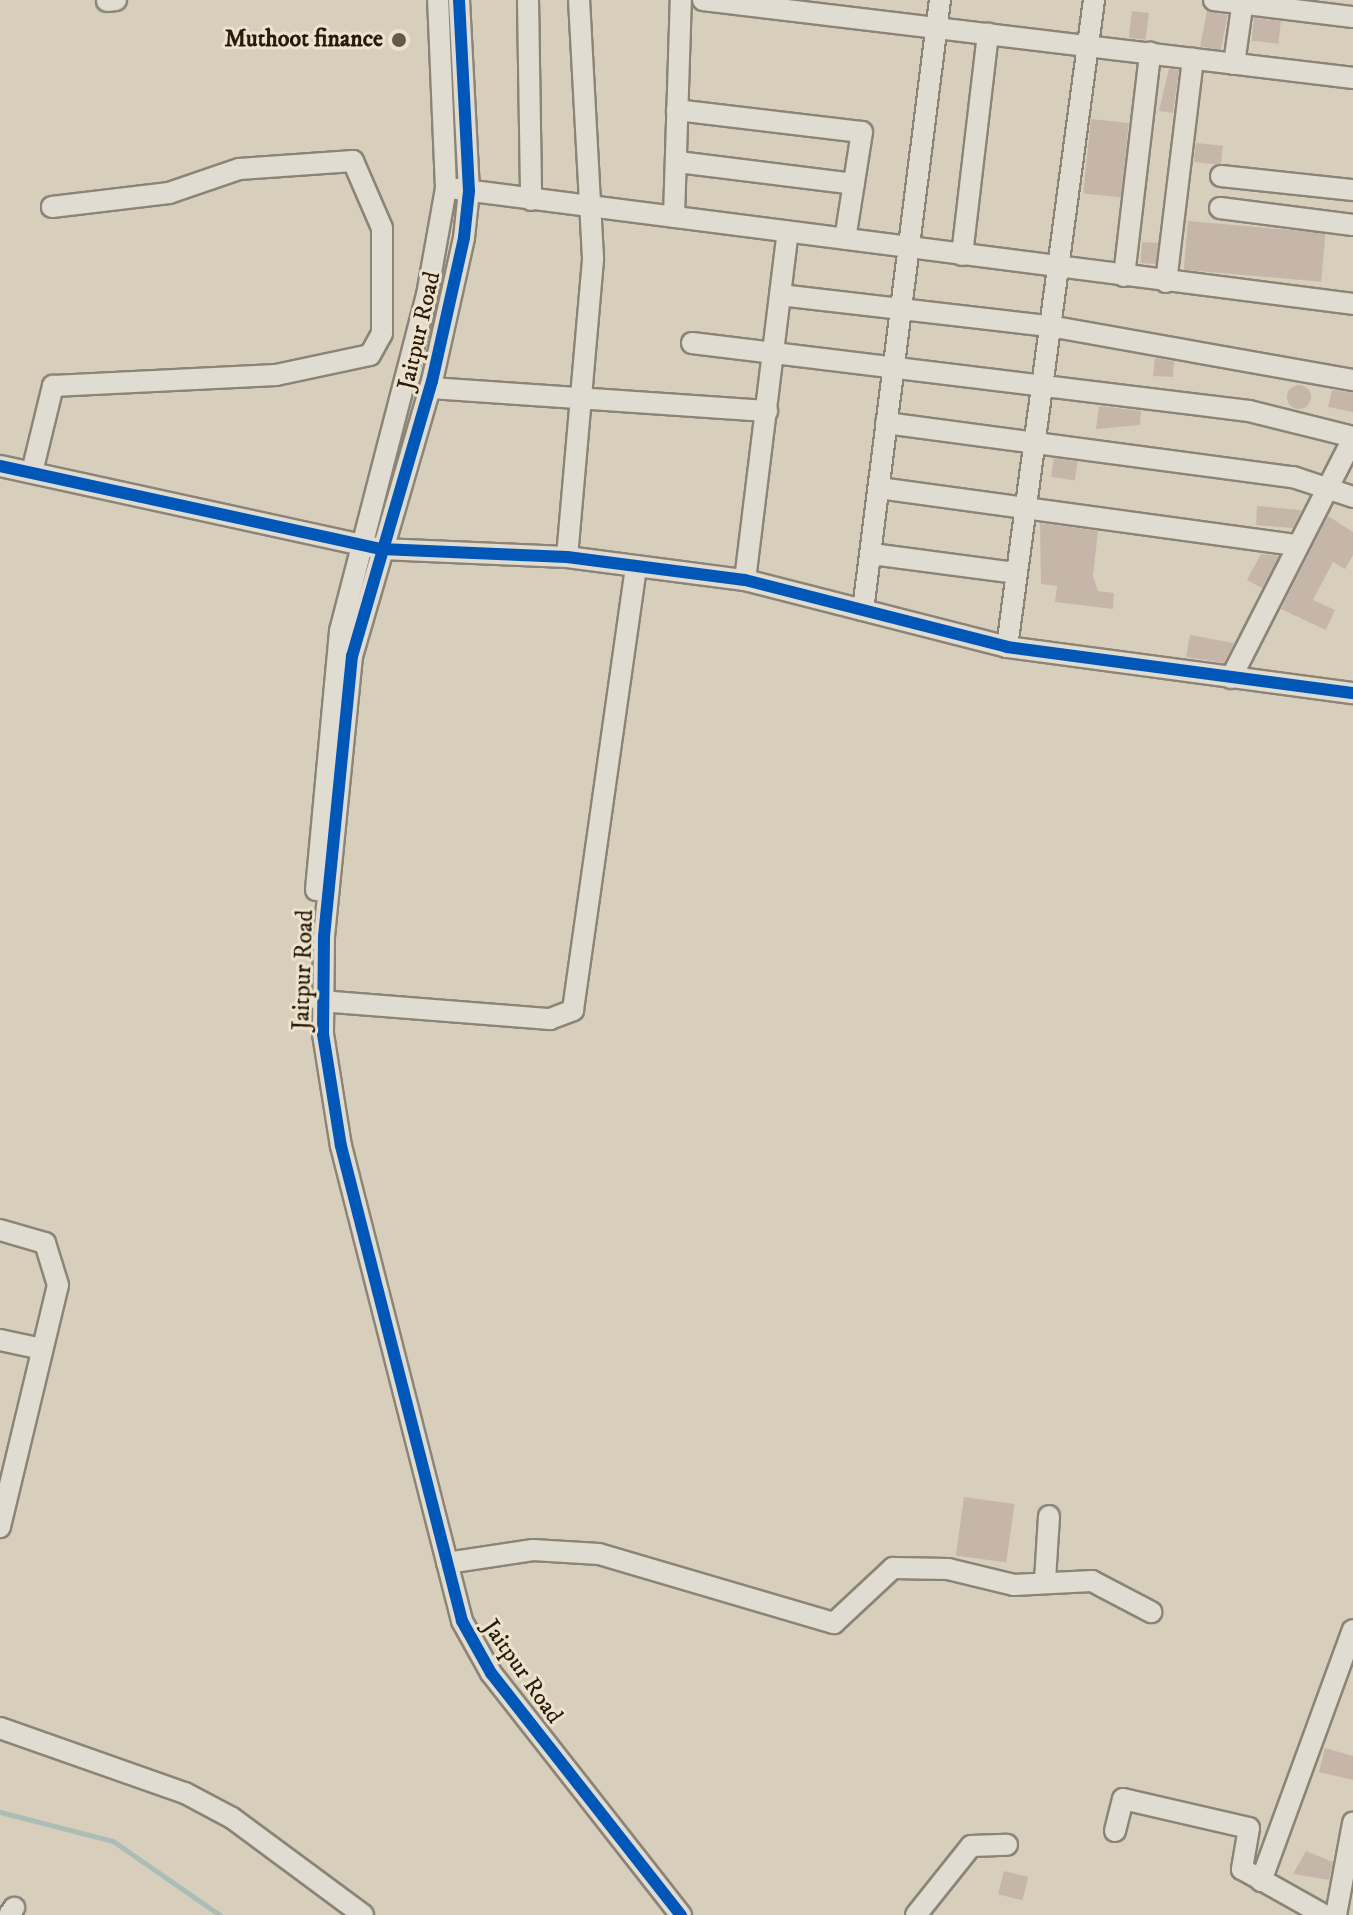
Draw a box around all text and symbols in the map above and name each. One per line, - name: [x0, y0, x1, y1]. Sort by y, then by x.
- place label: Muthoot finance: [224, 26, 383, 54]
- marker: Muthoot finance: [390, 31, 408, 49]
- street label: Jaitpur Road: [392, 269, 448, 393]
- street label: Jaitpur Road: [288, 909, 320, 1031]
- street label: Jaitpur Road: [476, 1614, 568, 1730]

